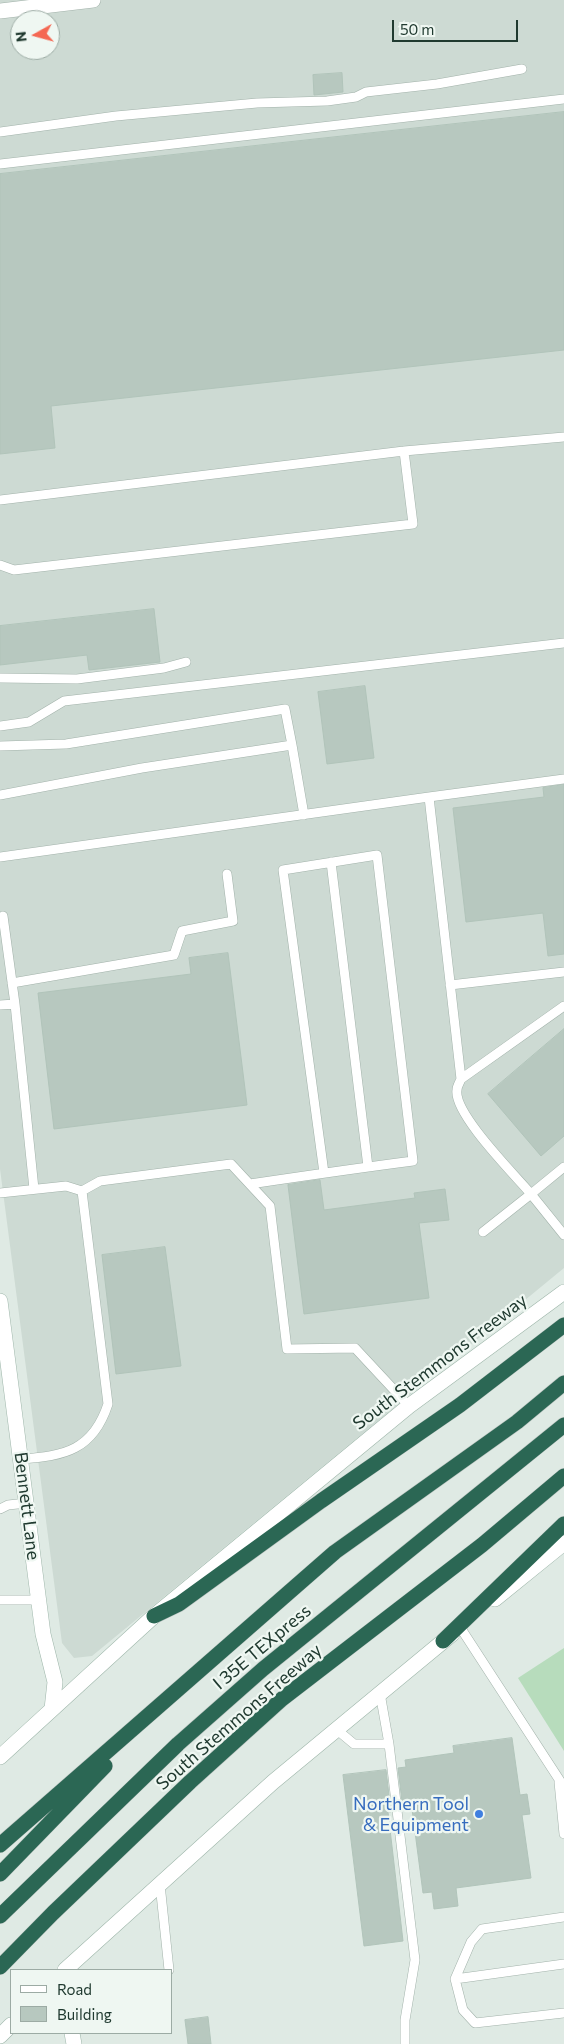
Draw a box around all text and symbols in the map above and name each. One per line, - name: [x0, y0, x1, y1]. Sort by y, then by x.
- north arrow: [10, 10, 60, 60]
- scale bar: [394, 10, 520, 42]
- text: 50 m: [400, 20, 434, 38]
- text: N: [12, 31, 30, 43]
- street label: South Stemmons Freeway: [349, 1290, 531, 1434]
- street label: Bennett Lane: [10, 1451, 44, 1561]
- street label: I 35E TEXpress: [209, 1600, 315, 1694]
- street label: South Stemmons Freeway: [152, 1639, 326, 1795]
- place label: Northern Tool & Equipment: [353, 1793, 469, 1836]
- marker: Northern Tool & Equipment: [473, 1808, 485, 1820]
- legend: [10, 1969, 172, 2034]
- text: Road: [57, 1980, 92, 1998]
- text: Building: [57, 2005, 112, 2023]

